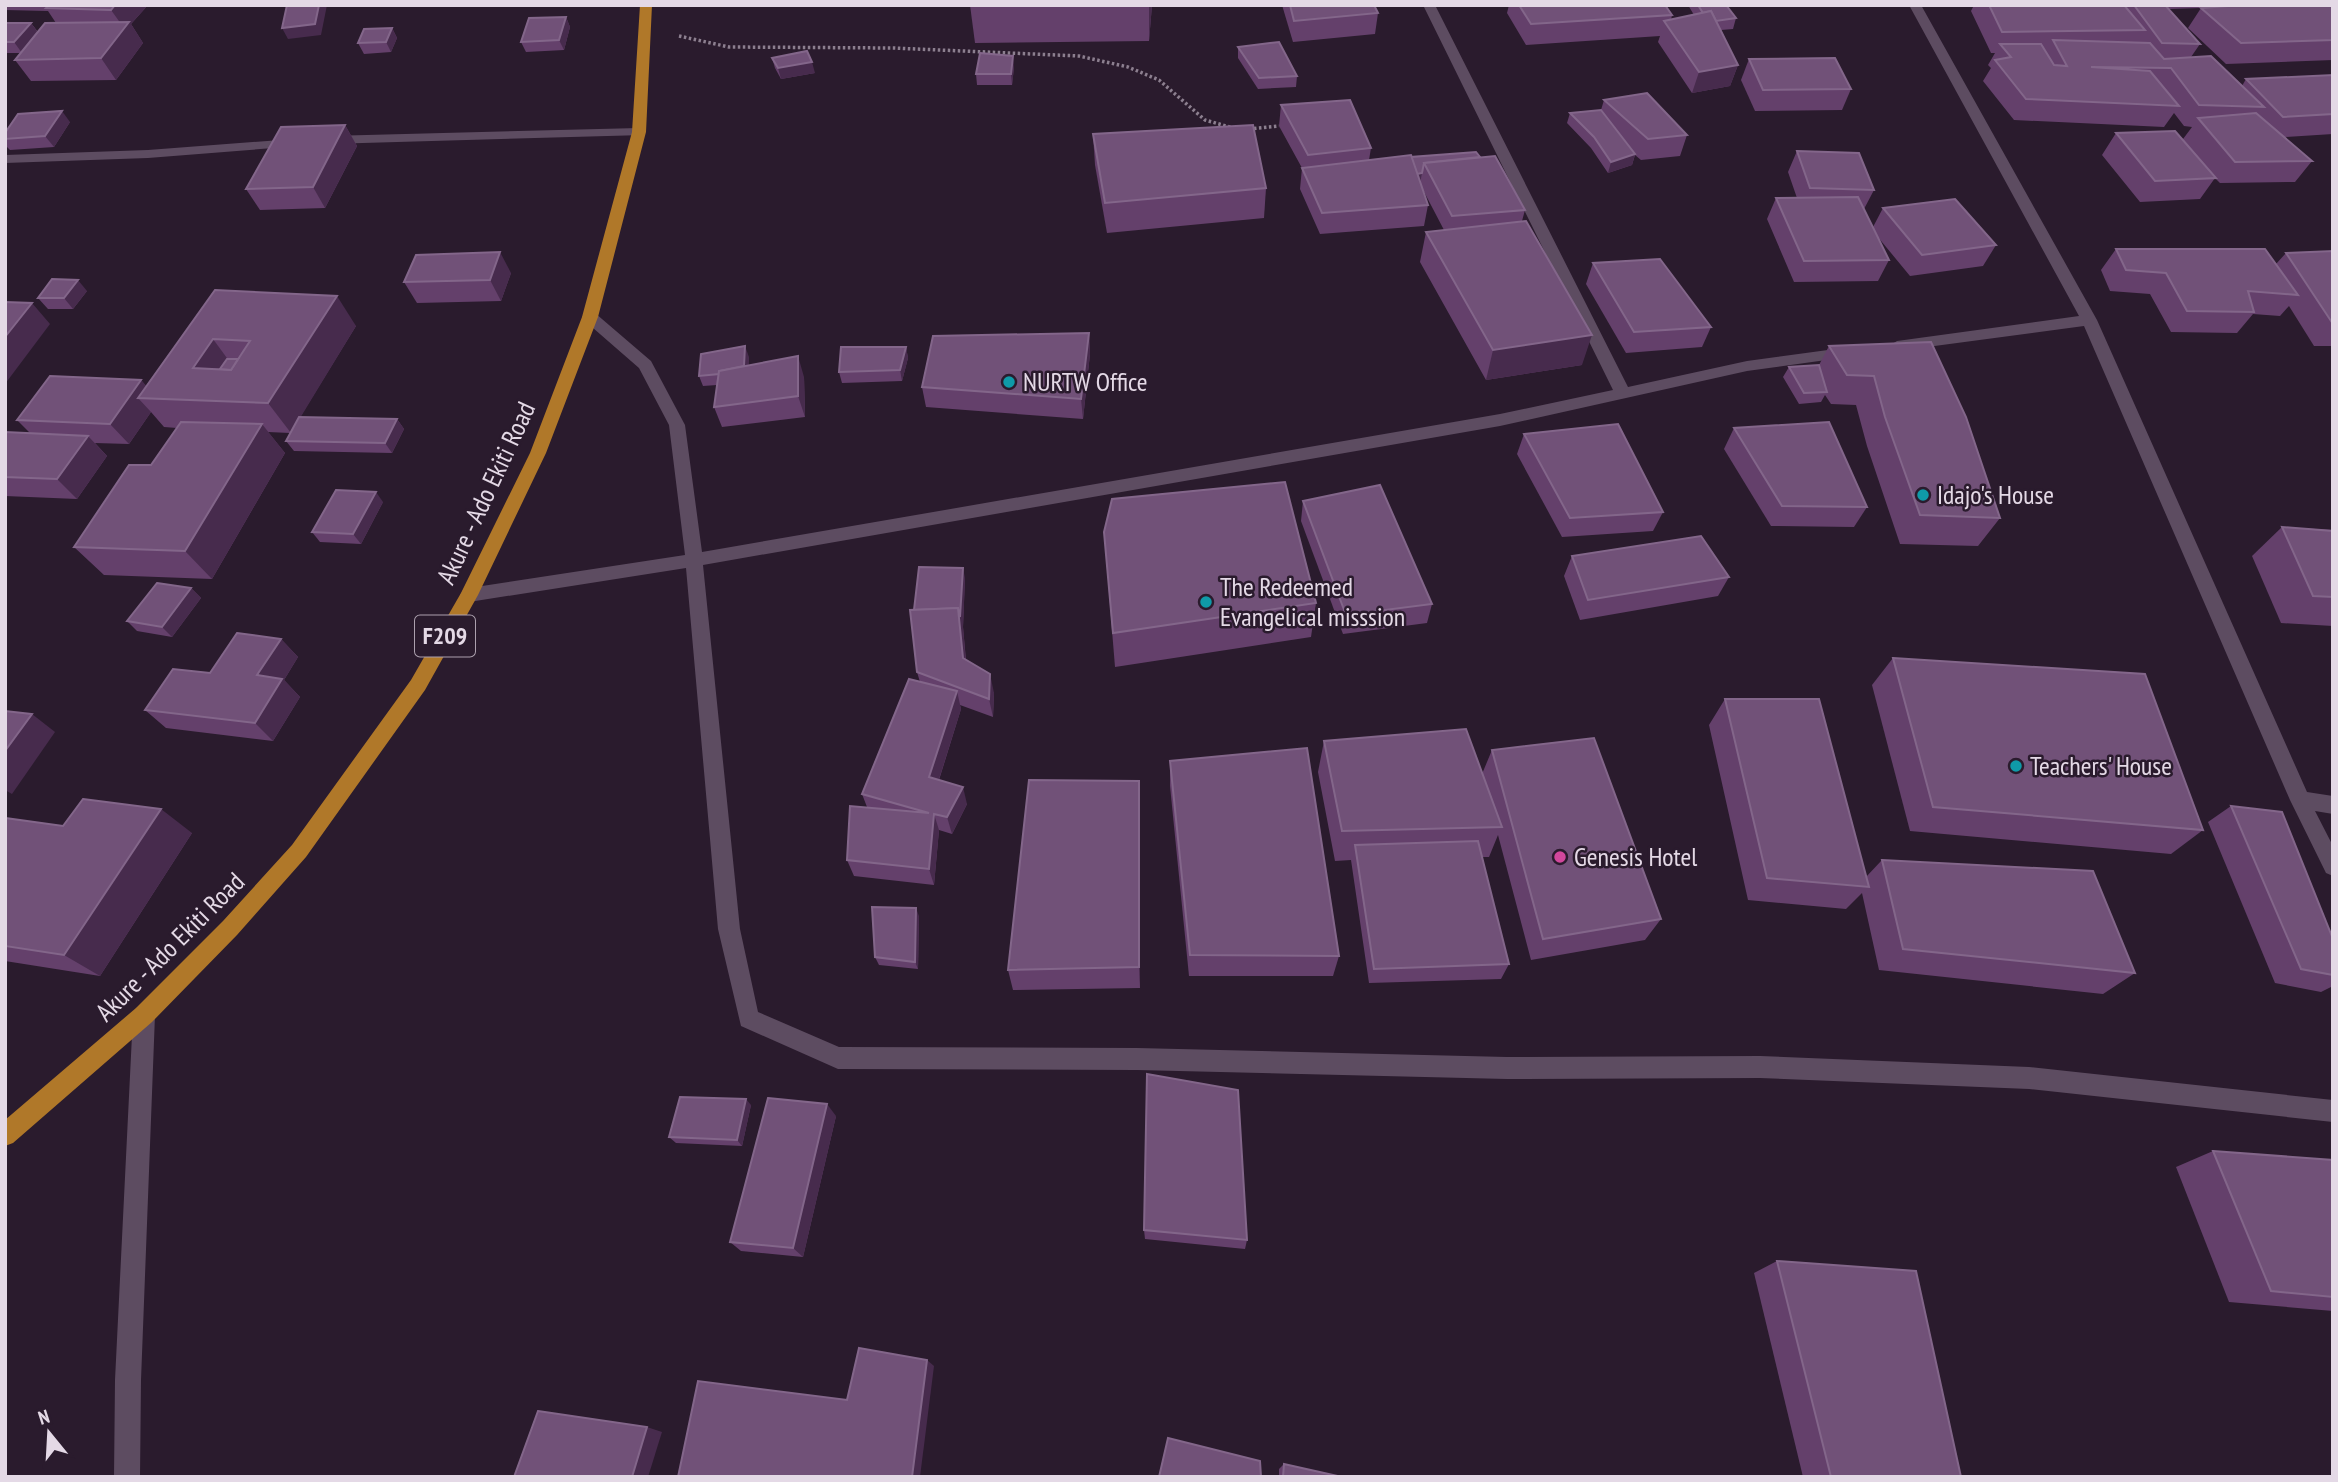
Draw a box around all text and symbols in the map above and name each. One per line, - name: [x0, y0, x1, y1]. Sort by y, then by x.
- place label: NURTW Office: [1023, 365, 1148, 398]
- marker: NURTW Office: [1001, 374, 1017, 390]
- street label: Akure - Ado Ekiti Road: [429, 396, 542, 589]
- place label: Idajo's House: [1937, 478, 2054, 511]
- marker: Idajo's House: [1915, 487, 1931, 503]
- place label: The Redeemed Evangelical misssion: [1220, 570, 1405, 633]
- marker: The Redeemed Evangelical misssion: [1198, 594, 1214, 610]
- road number: F209: [415, 616, 475, 656]
- place label: Teachers' House: [2030, 749, 2172, 782]
- marker: Teachers' House: [2008, 758, 2024, 774]
- place label: Genesis Hotel: [1574, 840, 1697, 873]
- marker: Genesis Hotel: [1552, 849, 1568, 865]
- street label: Akure - Ado Ekiti Road: [88, 865, 251, 1028]
- north arrow: [14, 1398, 84, 1468]
- text: N: [35, 1404, 52, 1430]

